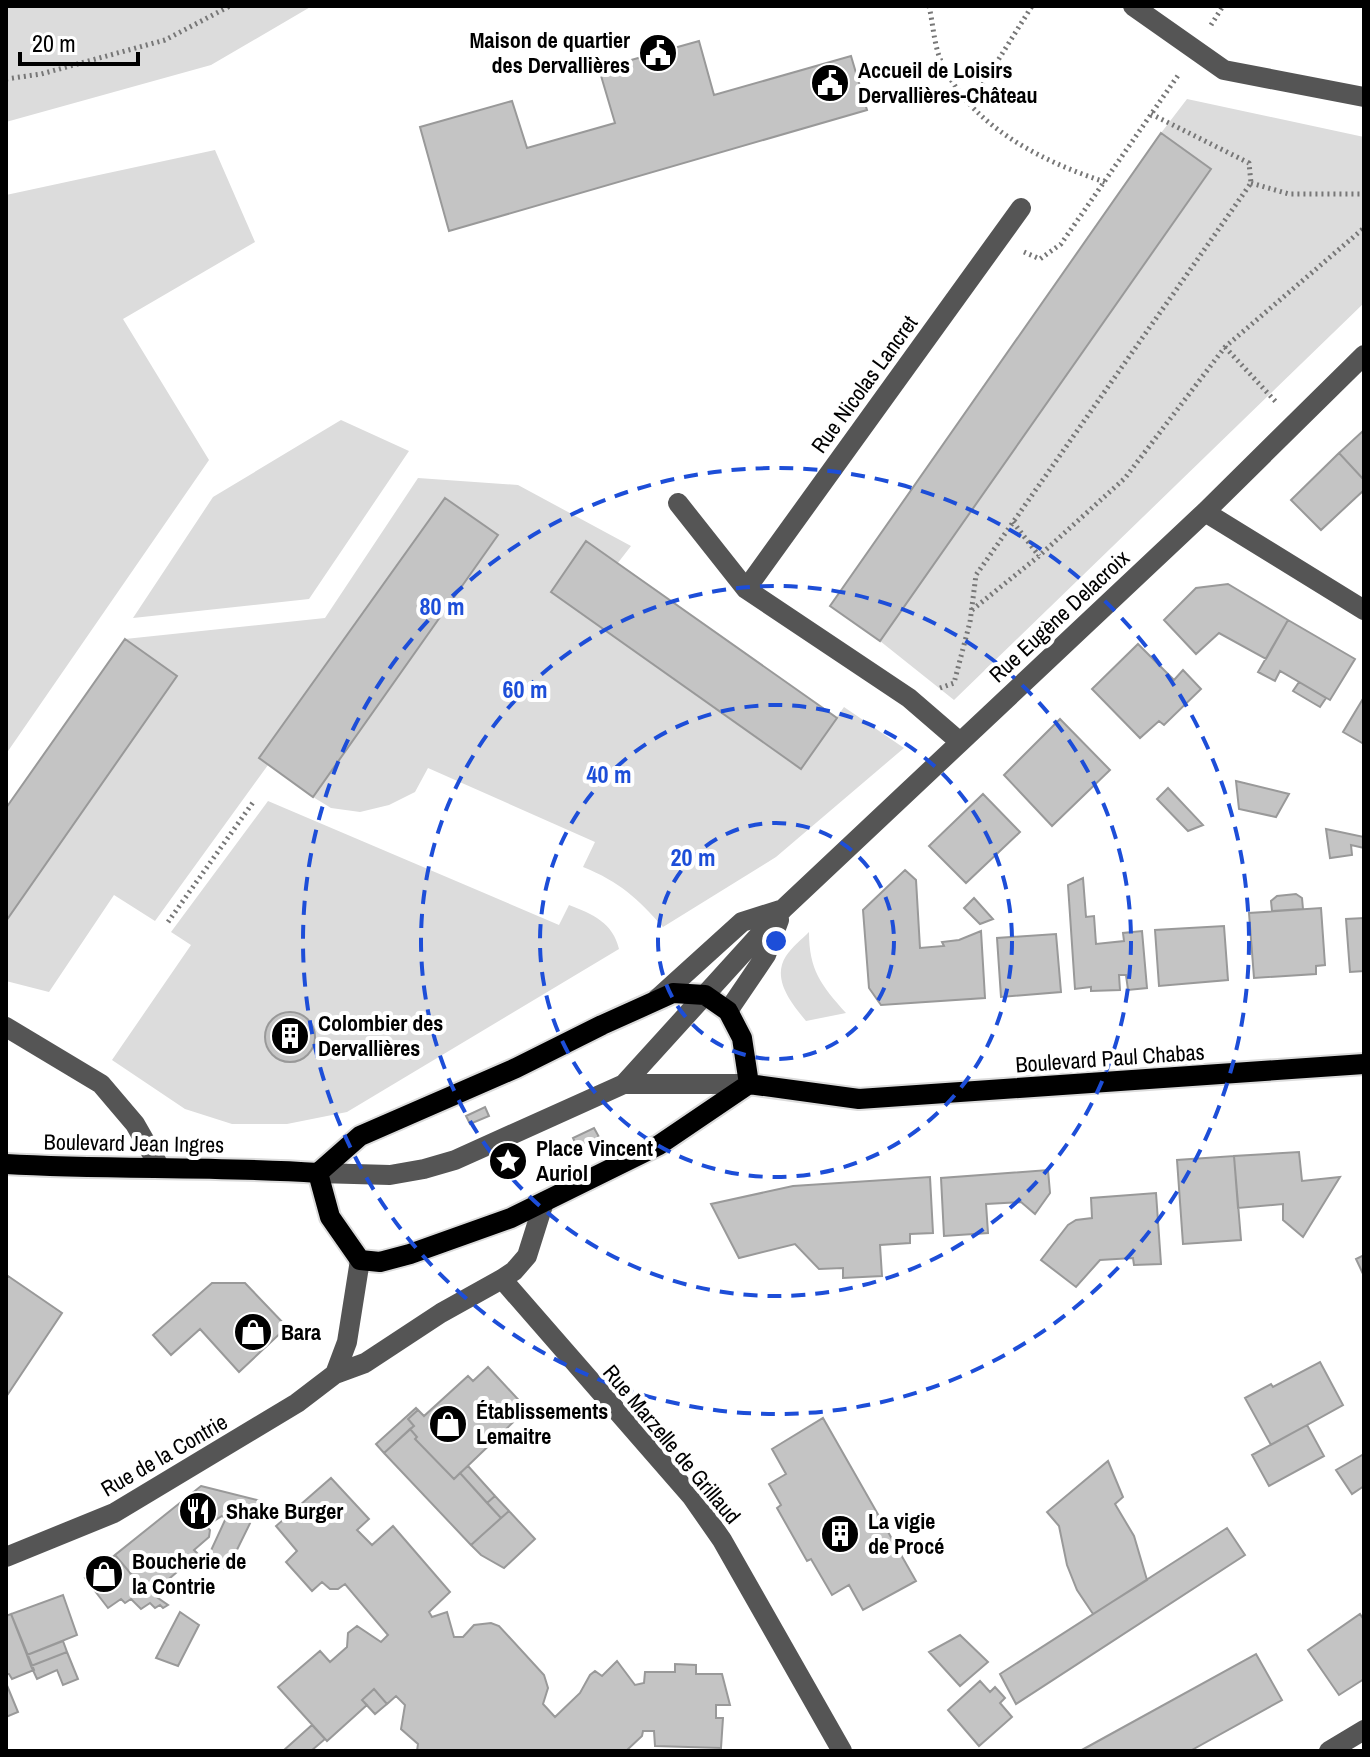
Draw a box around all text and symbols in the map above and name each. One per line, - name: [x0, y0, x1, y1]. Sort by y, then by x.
- scale bar: [20, 16, 138, 66]
- place label: Maison de quartier des Dervallières: [470, 25, 630, 80]
- text: 20 m: [32, 27, 76, 59]
- public building icon: Maison de quartier des Dervallières: [637, 32, 679, 74]
- place label: Accueil de Loisirs Dervallières-Château: [858, 55, 1037, 110]
- public building icon: Accueil de Loisirs Dervallières-Château: [809, 62, 851, 104]
- street label: Rue Nicolas Lancret: [804, 309, 924, 459]
- street label: Rue Eugène Delacroix: [982, 543, 1136, 689]
- text: 80 m: [420, 590, 464, 622]
- text: 60 m: [503, 673, 547, 705]
- text: 40 m: [587, 758, 631, 790]
- text: 20 m: [671, 841, 715, 873]
- centre of rings: [762, 927, 790, 955]
- place label: Colombier des Dervallières: [318, 1008, 443, 1063]
- building icon: Colombier des Dervallières: [269, 1015, 311, 1057]
- street label: Boulevard Paul Chabas: [1014, 1036, 1206, 1080]
- street label: Boulevard Jean Ingres: [43, 1126, 225, 1160]
- place label: Place Vincent Auriol: [536, 1133, 653, 1188]
- place icon: Place Vincent Auriol: [487, 1140, 529, 1182]
- shop icon: Bara: [232, 1311, 274, 1353]
- place label: Bara: [281, 1317, 321, 1347]
- street label: Rue Marzelle de Grillaud: [596, 1358, 748, 1530]
- place label: Établissements Lemaitre: [476, 1396, 608, 1451]
- shop icon: Établissements Lemaitre: [427, 1403, 469, 1445]
- street label: Rue de la Contrie: [95, 1407, 233, 1503]
- restaurant icon: Shake Burger: [177, 1490, 219, 1532]
- place label: Shake Burger: [226, 1496, 343, 1526]
- place label: La vigie de Procé: [868, 1506, 944, 1561]
- building icon: La vigie de Procé: [819, 1513, 861, 1555]
- place label: Boucherie de la Contrie: [132, 1546, 246, 1601]
- shop icon: Boucherie de la Contrie: [83, 1553, 125, 1595]

